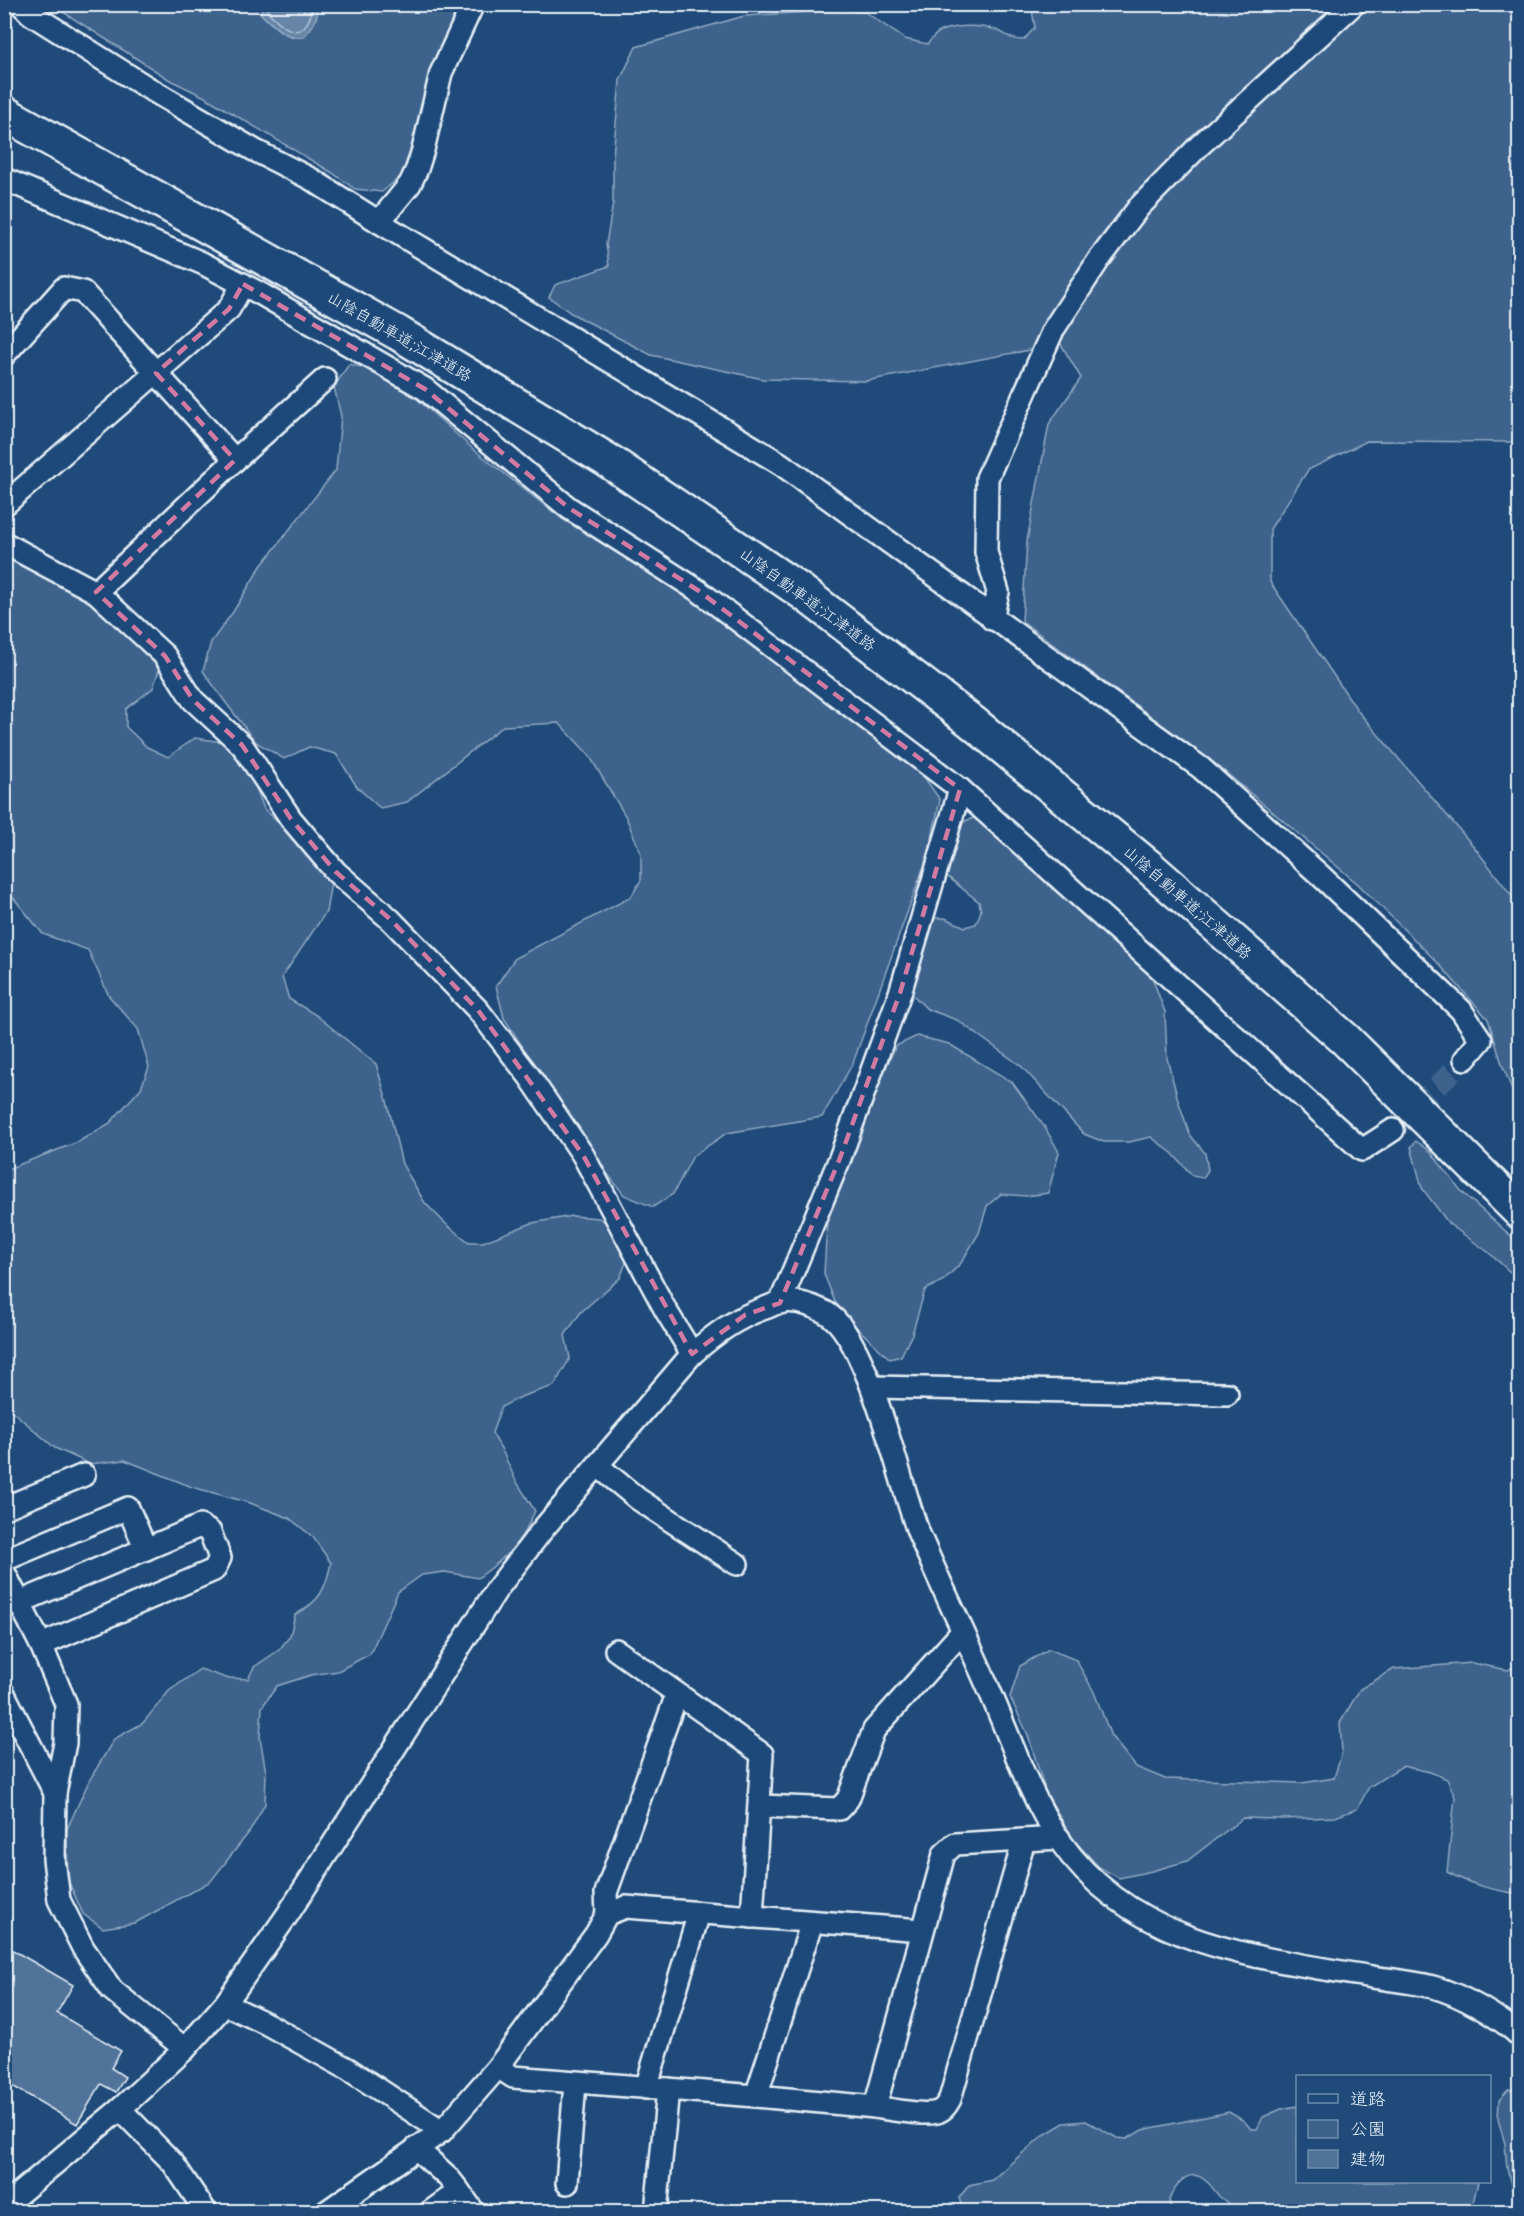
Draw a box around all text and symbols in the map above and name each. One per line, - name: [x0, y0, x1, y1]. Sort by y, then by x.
- street label: 山陰自動車道;江津道路: [324, 286, 476, 386]
- street label: 山陰自動車道;江津道路: [736, 543, 880, 655]
- street label: 山陰自動車道;江津道路: [1120, 841, 1256, 963]
- legend: [1296, 2075, 1491, 2183]
- text: 道路: [1350, 2087, 1386, 2110]
- text: 公園: [1350, 2117, 1386, 2140]
- text: 建物: [1350, 2147, 1386, 2170]

